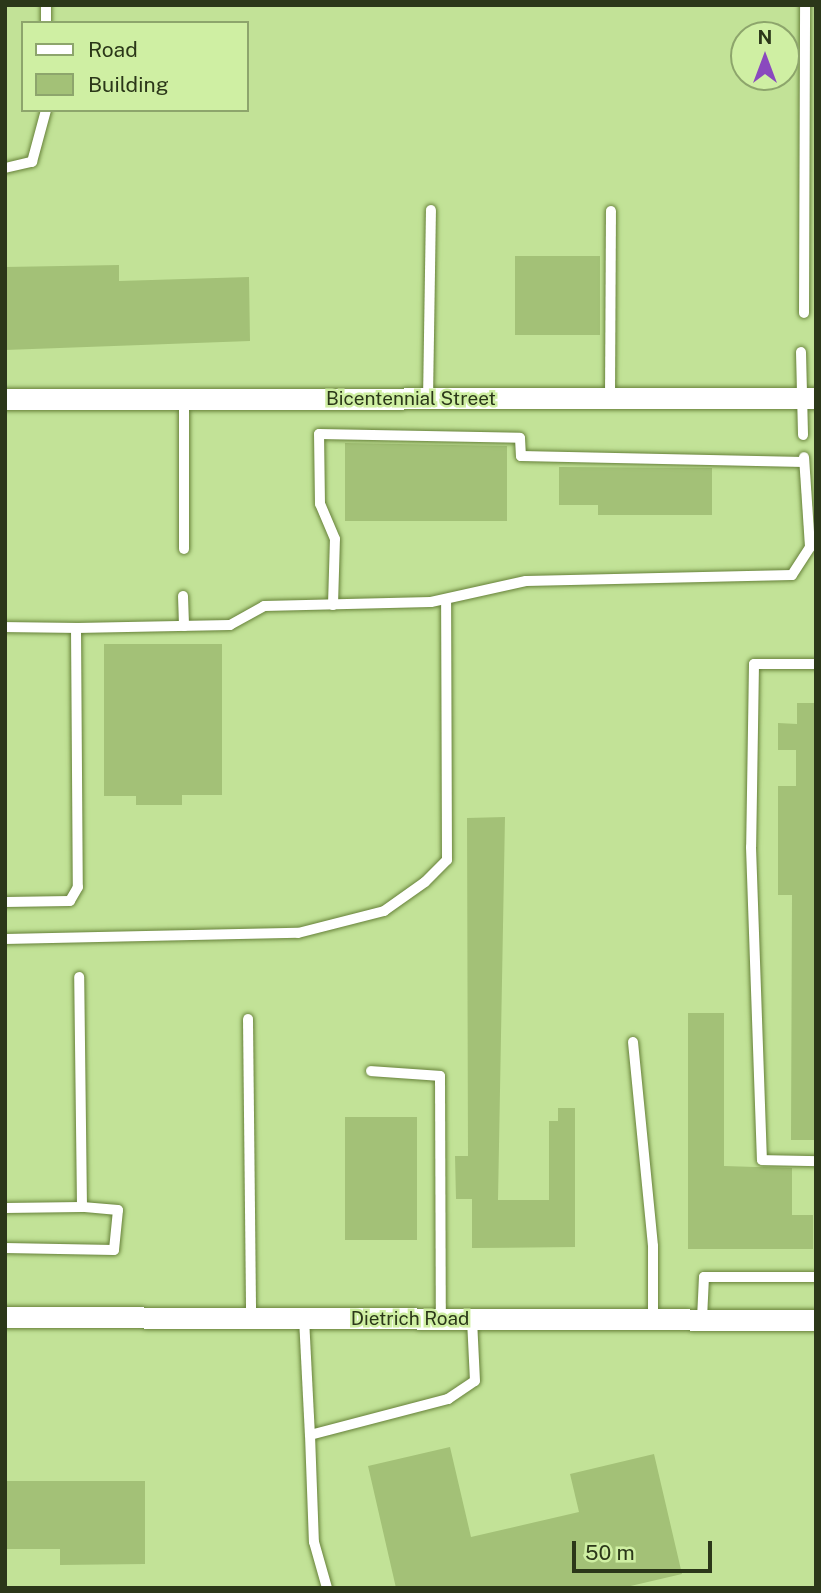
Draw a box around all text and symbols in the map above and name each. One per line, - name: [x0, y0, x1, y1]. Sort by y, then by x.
- legend: [21, 21, 248, 112]
- north arrow: [730, 21, 800, 91]
- text: N: [758, 26, 772, 48]
- text: Road: [88, 37, 138, 62]
- text: Building: [88, 72, 169, 97]
- street label: Bicentennial Street: [326, 388, 496, 410]
- street label: Dietrich Road: [351, 1308, 469, 1330]
- scale bar: [576, 1526, 716, 1570]
- text: 50 m: [585, 1540, 635, 1565]

